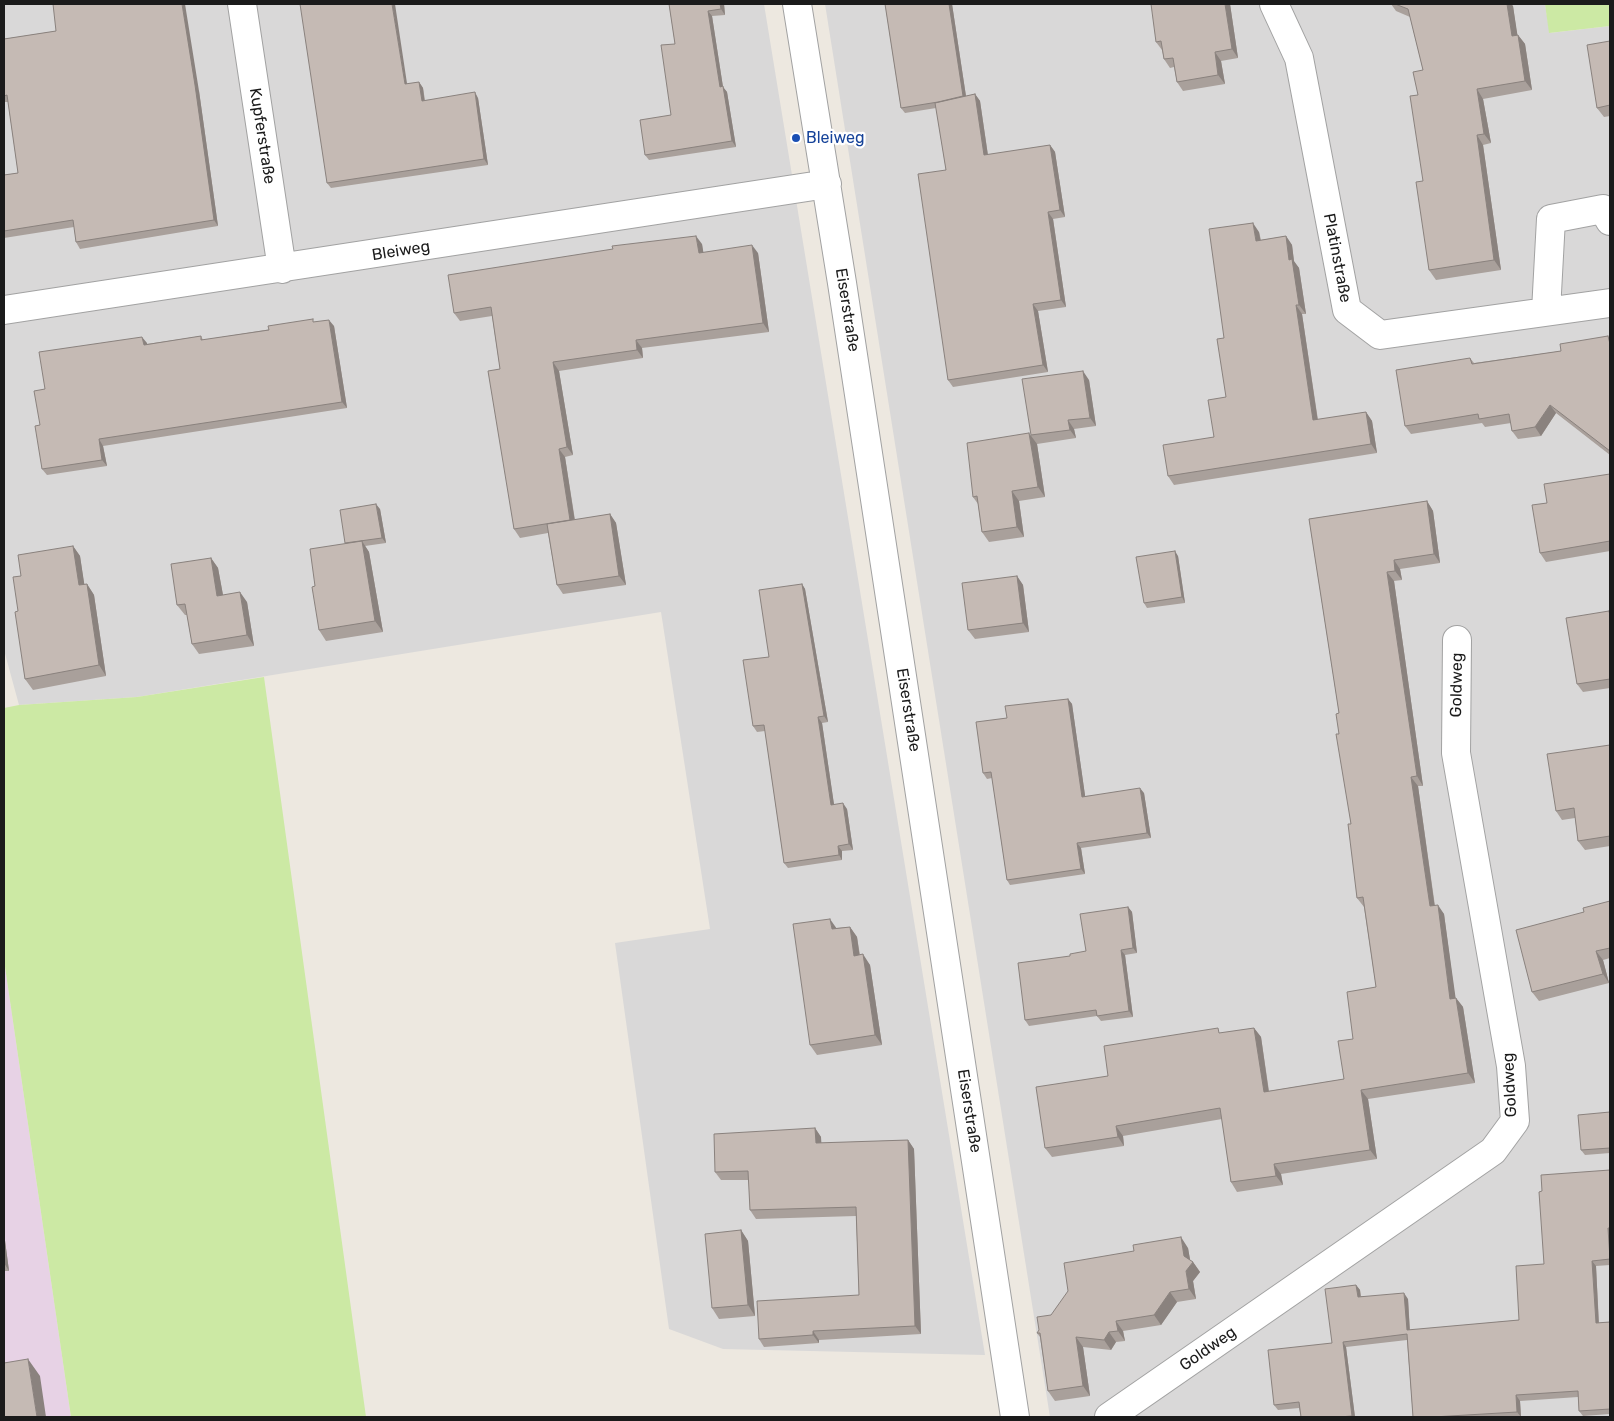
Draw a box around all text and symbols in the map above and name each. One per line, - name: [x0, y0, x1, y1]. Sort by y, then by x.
- street label: Kupferstraße: [245, 87, 279, 185]
- place label: Bleiweg: [806, 128, 865, 148]
- marker: Bleiweg: [790, 132, 802, 144]
- street label: Platinstraße: [1319, 212, 1355, 304]
- street label: Bleiweg: [371, 237, 431, 265]
- street label: Eiserstraße: [831, 267, 863, 353]
- street label: Goldweg: [1447, 653, 1467, 717]
- street label: Eiserstraße: [892, 667, 924, 753]
- street label: Goldweg: [1499, 1052, 1521, 1118]
- street label: Eiserstraße: [953, 1068, 985, 1154]
- street label: Goldweg: [1176, 1323, 1240, 1375]

